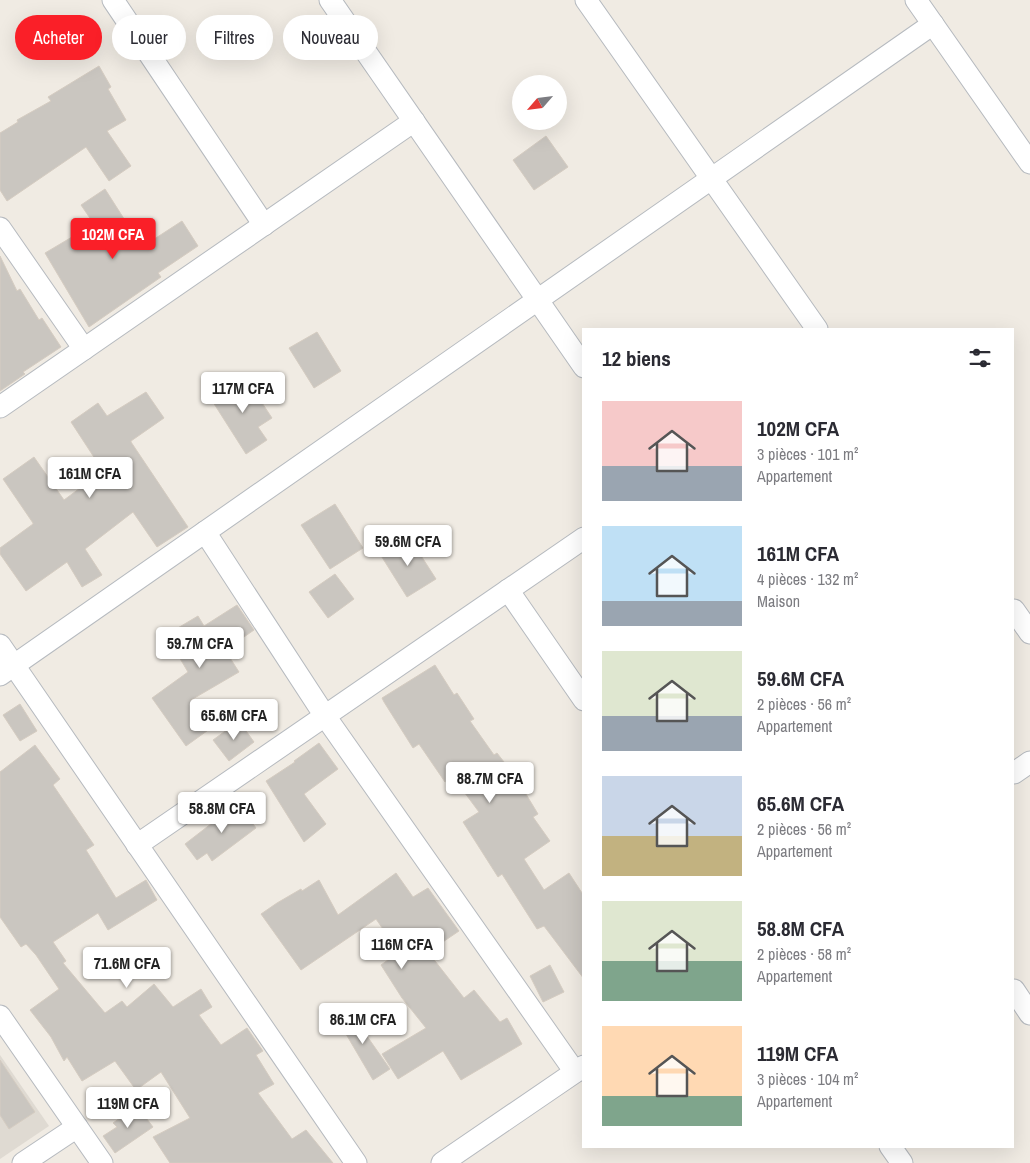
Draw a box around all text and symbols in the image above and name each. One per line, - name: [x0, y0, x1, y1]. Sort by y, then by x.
- chip: Acheter: [15, 15, 102, 60]
- chip: Louer: [112, 15, 186, 60]
- chip: Filtres: [196, 15, 273, 60]
- chip: Nouveau: [283, 15, 378, 60]
- north arrow: [512, 75, 568, 130]
- map controls: [512, 75, 567, 130]
- pin: 102M CFA: [61, 218, 165, 260]
- text: 102M CFA: [82, 223, 144, 245]
- text: 12 biens: [602, 344, 671, 373]
- icon: filters: [966, 344, 994, 372]
- pin: 117M CFA: [191, 372, 295, 414]
- text: 117M CFA: [212, 377, 274, 399]
- text: 102M CFA: [757, 414, 839, 443]
- icon: home: [642, 421, 702, 481]
- text: 3 pièces · 101 m²: [757, 443, 858, 465]
- pin: 161M CFA: [38, 456, 142, 499]
- text: 161M CFA: [59, 462, 121, 484]
- text: Appartement: [757, 465, 832, 487]
- pin: 59.6M CFA: [351, 524, 465, 567]
- text: 59.6M CFA: [375, 530, 441, 552]
- text: 161M CFA: [757, 539, 839, 568]
- icon: home: [642, 546, 702, 606]
- text: 4 pièces · 132 m²: [757, 568, 858, 590]
- text: Maison: [757, 590, 800, 612]
- pin: 59.7M CFA: [143, 626, 257, 669]
- text: 59.7M CFA: [167, 632, 233, 654]
- text: 59.6M CFA: [757, 664, 844, 693]
- icon: home: [642, 671, 702, 731]
- text: 2 pièces · 56 m²: [757, 693, 851, 715]
- pin: 65.6M CFA: [177, 698, 291, 741]
- text: 65.6M CFA: [201, 704, 267, 726]
- text: Appartement: [757, 715, 832, 737]
- pin: 88.7M CFA: [433, 762, 547, 804]
- text: 88.7M CFA: [457, 767, 523, 789]
- text: 65.6M CFA: [757, 789, 844, 818]
- pin: 58.8M CFA: [165, 792, 279, 834]
- icon: home: [642, 796, 702, 856]
- text: 58.8M CFA: [189, 797, 255, 819]
- text: 2 pièces · 56 m²: [757, 818, 851, 840]
- text: Appartement: [757, 840, 832, 862]
- text: 58.8M CFA: [757, 914, 844, 943]
- icon: home: [642, 921, 702, 981]
- pin: 116M CFA: [350, 928, 454, 970]
- text: 116M CFA: [371, 933, 433, 955]
- text: 2 pièces · 58 m²: [757, 943, 851, 965]
- pin: 71.6M CFA: [70, 946, 184, 989]
- text: 71.6M CFA: [94, 952, 160, 974]
- text: Appartement: [757, 965, 832, 987]
- pin: 86.1M CFA: [306, 1002, 420, 1045]
- text: 86.1M CFA: [330, 1008, 396, 1030]
- text: 119M CFA: [757, 1039, 838, 1068]
- icon: home: [642, 1046, 702, 1106]
- text: 3 pièces · 104 m²: [757, 1068, 858, 1090]
- pin: 119M CFA: [76, 1086, 180, 1129]
- text: Appartement: [757, 1090, 832, 1112]
- text: 119M CFA: [97, 1092, 159, 1114]

